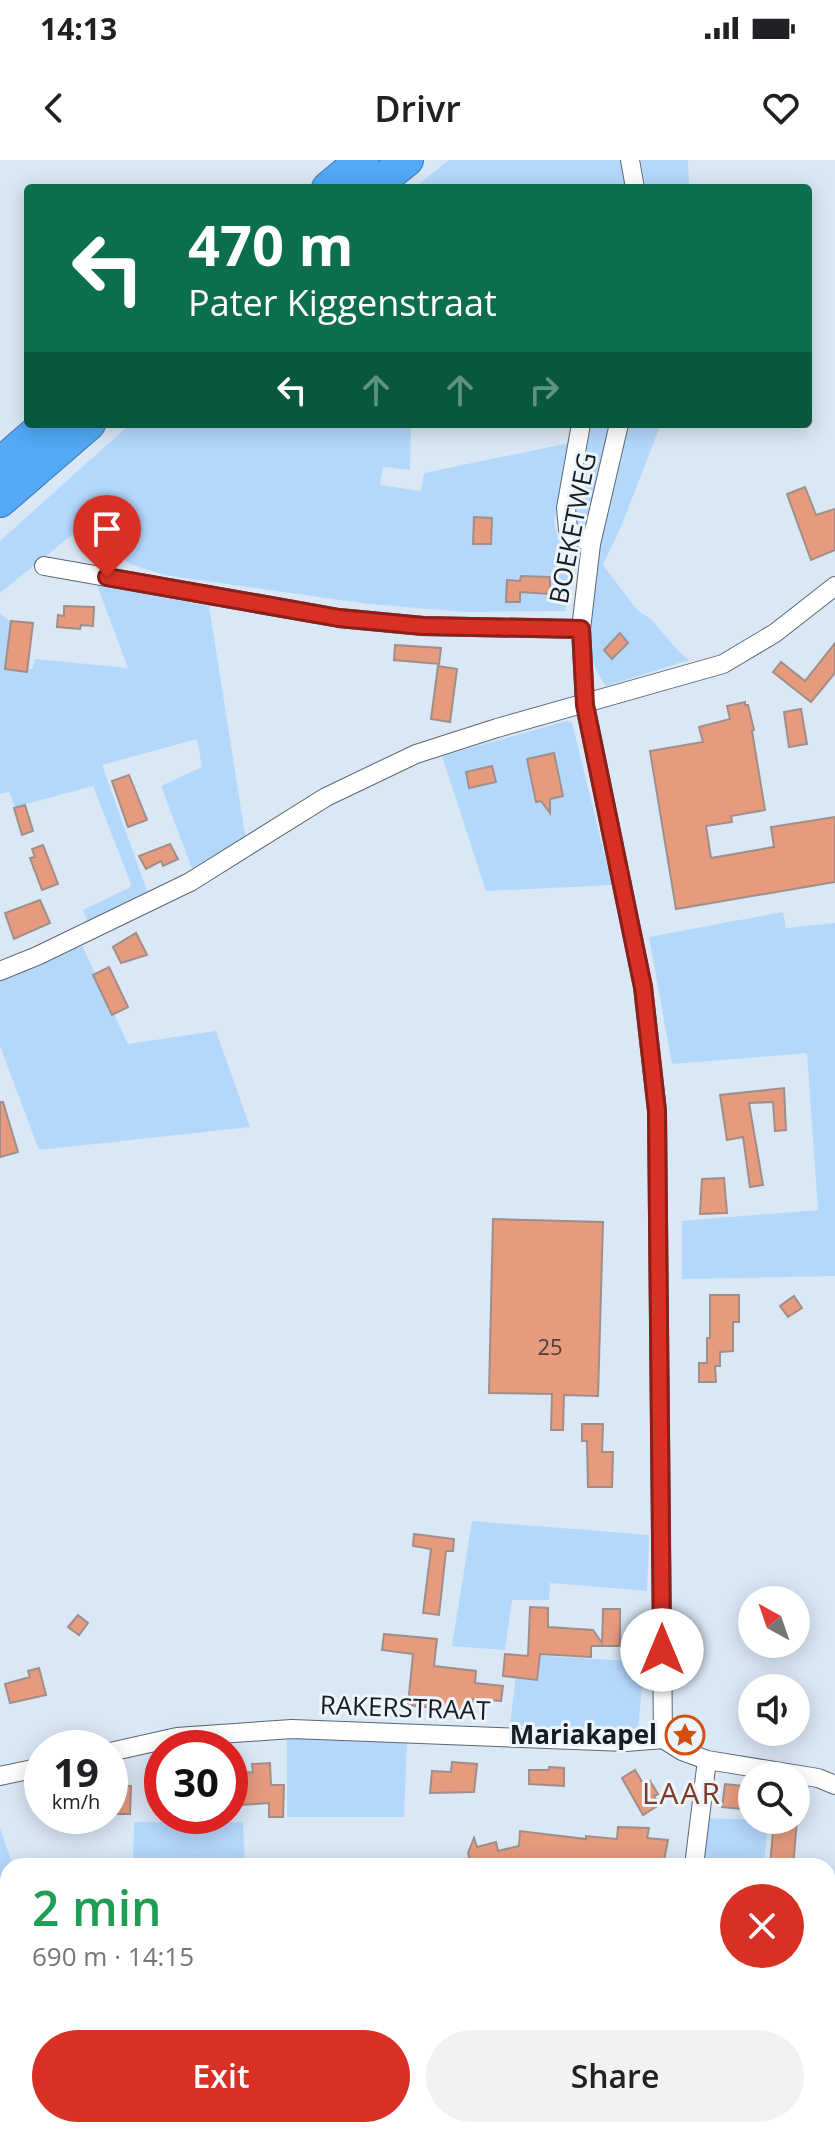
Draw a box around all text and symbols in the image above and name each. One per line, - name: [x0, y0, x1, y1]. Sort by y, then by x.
- text: 14:13: [40, 8, 117, 49]
- text: Drivr: [374, 84, 461, 133]
- icon: back: [32, 86, 76, 130]
- icon: heart: [759, 86, 803, 130]
- text: 470 m: [188, 206, 354, 282]
- icon: left: [56, 216, 160, 320]
- text: Pater Kiggenstraat: [188, 278, 497, 327]
- icon: left: [270, 368, 314, 412]
- icon: ahead: [354, 368, 398, 412]
- icon: ahead: [438, 368, 482, 412]
- icon: right: [522, 368, 566, 412]
- street label: BOEKETWEG: [540, 449, 604, 607]
- pin: [73, 495, 141, 577]
- icon: arrive: [85, 507, 129, 551]
- house number: 25: [537, 1331, 563, 1361]
- north arrow: [738, 1586, 810, 1658]
- map controls: [738, 1586, 810, 1834]
- position arrow: [620, 1608, 704, 1692]
- button: sound: [738, 1674, 810, 1746]
- street label: RAKERSTRAAT: [319, 1686, 492, 1728]
- place icon: Mariakapel: [664, 1714, 706, 1756]
- place label: Mariakapel: [510, 1716, 657, 1752]
- speed limit sign: 30: [144, 1730, 248, 1834]
- text: 19: [53, 1744, 99, 1799]
- button: search: [738, 1762, 810, 1834]
- district label: LAAR: [642, 1772, 722, 1813]
- text: km/h: [52, 1788, 100, 1815]
- text: 2 min: [32, 1875, 162, 1940]
- button: close: [720, 1884, 804, 1968]
- text: 690 m · 14:15: [32, 1938, 194, 1974]
- button: Exit: [32, 2030, 410, 2122]
- button: Share: [426, 2030, 804, 2122]

